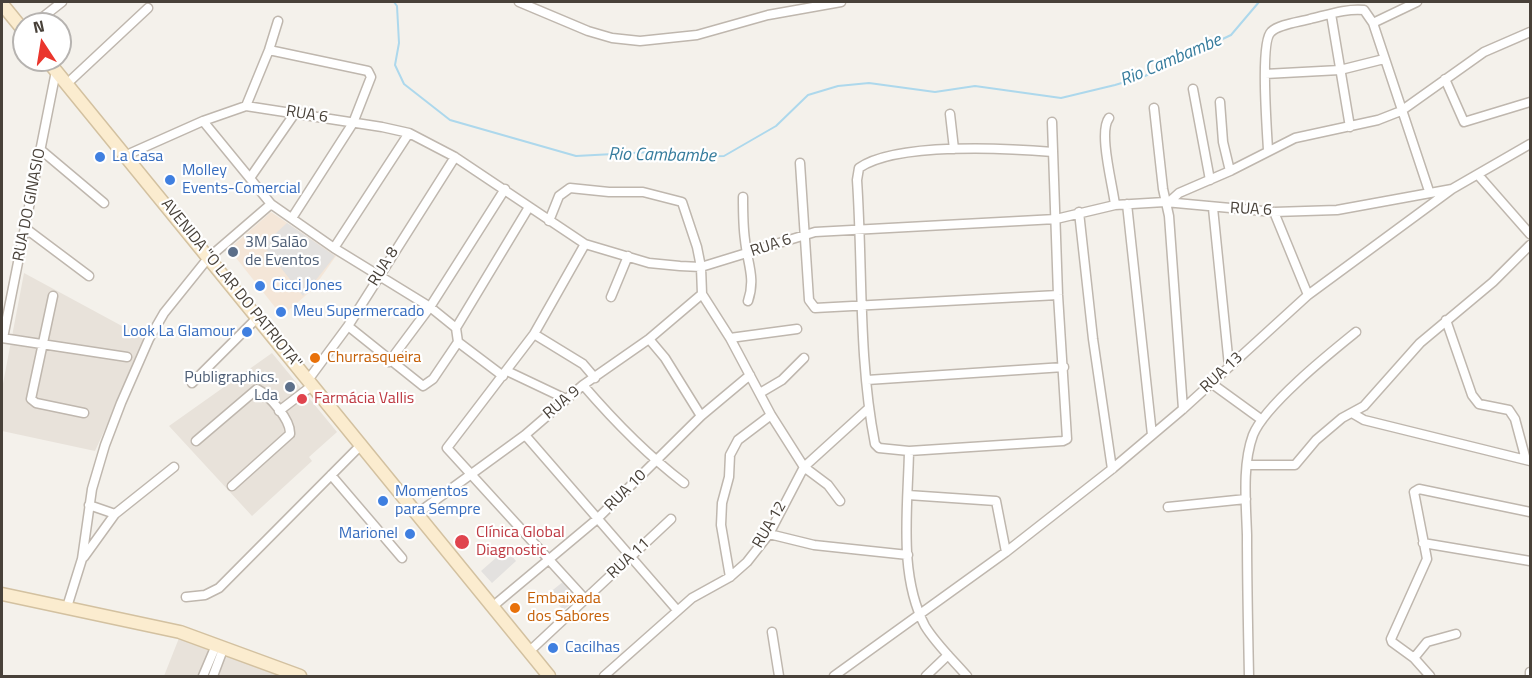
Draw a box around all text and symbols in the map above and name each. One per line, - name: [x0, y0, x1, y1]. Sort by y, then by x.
- north arrow: [12, 12, 72, 72]
- text: N: [31, 13, 47, 39]
- water label: Rio Cambambe: [1117, 30, 1225, 92]
- street label: RUA 6: [285, 102, 329, 128]
- water label: Rio Cambambe: [608, 144, 716, 168]
- street label: RUA DO GINASIO: [10, 147, 50, 263]
- place label: La Casa: [112, 147, 163, 167]
- marker: La Casa: [93, 150, 107, 164]
- place label: Molley Events-Comercial: [182, 161, 301, 199]
- marker: Molley Events-Comercial: [163, 173, 177, 187]
- street label: AVENIDA "O LAR DO PATRIOTA": [157, 195, 305, 373]
- street label: RUA 6: [1229, 199, 1273, 221]
- street label: RUA 6: [748, 230, 794, 262]
- place label: 3M Salão de Eventos: [245, 233, 319, 271]
- street label: RUA 8: [365, 244, 403, 290]
- marker: 3M Salão de Eventos: [226, 245, 240, 259]
- place label: Cicci Jones: [272, 276, 342, 296]
- marker: Cicci Jones: [253, 279, 267, 293]
- place label: Meu Supermercado: [293, 302, 424, 322]
- marker: Meu Supermercado: [274, 305, 288, 319]
- place label: Look La Glamour: [123, 322, 235, 342]
- marker: Look La Glamour: [240, 325, 254, 339]
- place label: Churrasqueira: [327, 348, 421, 368]
- street label: RUA 13: [1197, 349, 1247, 397]
- marker: Churrasqueira: [308, 351, 322, 365]
- place label: Publigraphics. Lda: [184, 368, 278, 406]
- marker: Publigraphics. Lda: [283, 380, 297, 394]
- street label: RUA 9: [540, 382, 584, 424]
- place label: Farmácia Vallis: [314, 389, 414, 409]
- marker: Farmácia Vallis: [295, 392, 309, 406]
- street label: RUA 10: [601, 466, 651, 516]
- place label: Momentos para Sempre: [395, 482, 481, 520]
- marker: Momentos para Sempre: [376, 494, 390, 508]
- street label: RUA 12: [749, 498, 791, 552]
- place label: Clínica Global Diagnostic: [476, 523, 565, 561]
- place label: Marionel: [339, 524, 398, 544]
- marker: Marionel: [403, 527, 417, 541]
- marker: Clínica Global Diagnostic: [453, 533, 471, 551]
- street label: RUA 11: [604, 535, 654, 583]
- place label: Embaixada dos Sabores: [527, 589, 609, 627]
- marker: Embaixada dos Sabores: [508, 601, 522, 615]
- place label: Cacilhas: [565, 638, 620, 658]
- marker: Cacilhas: [546, 641, 560, 655]

